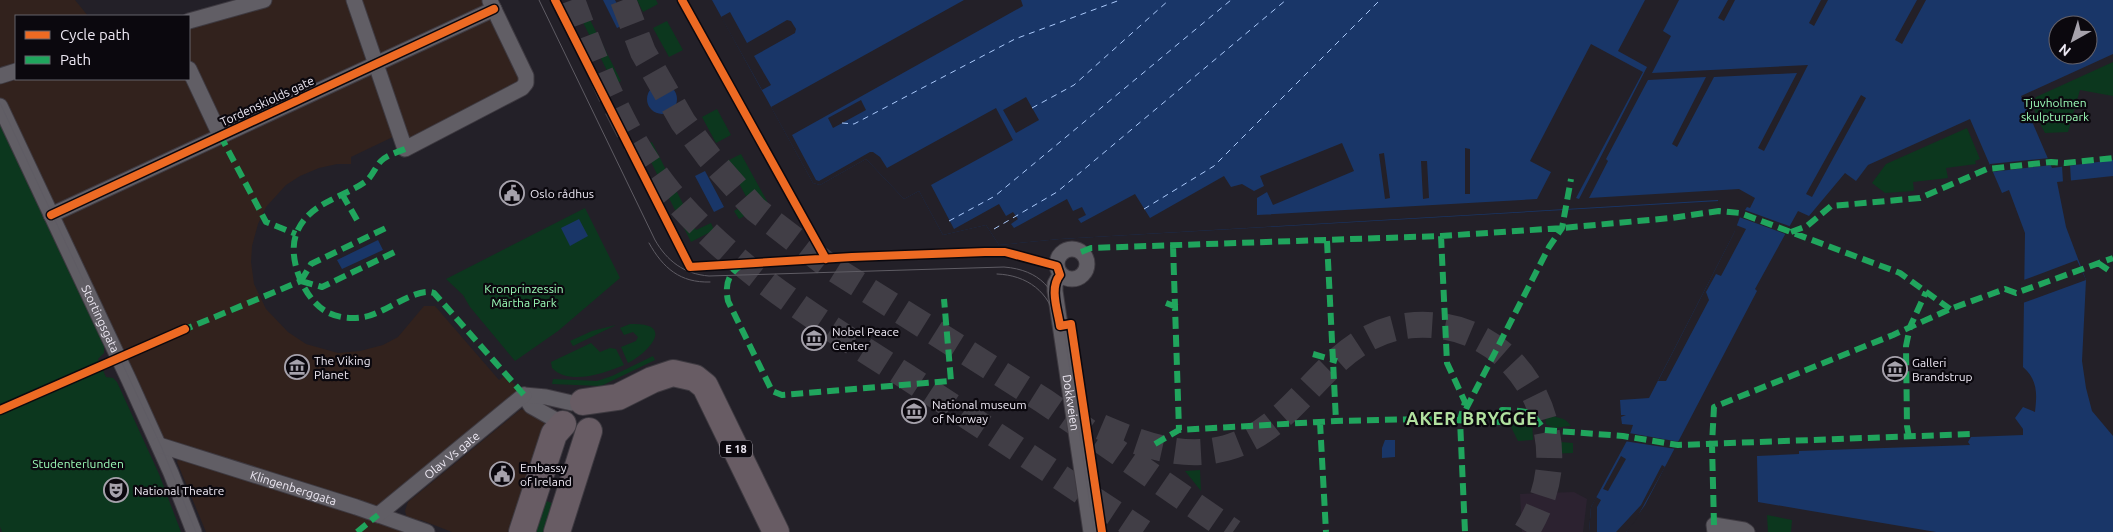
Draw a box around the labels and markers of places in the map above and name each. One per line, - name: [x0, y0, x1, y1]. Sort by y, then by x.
- public building icon: Oslo rådhus: [499, 180, 525, 206]
- place label: Oslo rådhus: [530, 187, 594, 200]
- museum icon: Nobel Peace Center: [801, 325, 827, 351]
- place label: Nobel Peace Center: [832, 325, 899, 352]
- museum icon: The Viking Planet: [284, 354, 310, 380]
- place label: The Viking Planet: [314, 354, 371, 381]
- museum icon: Galleri Brandstrup: [1882, 356, 1908, 382]
- place label: Galleri Brandstrup: [1912, 356, 1973, 383]
- museum icon: National museum of Norway: [901, 398, 927, 424]
- place label: National museum of Norway: [932, 398, 1027, 425]
- public building icon: Embassy of Ireland: [489, 461, 515, 487]
- place label: Embassy of Ireland: [520, 461, 572, 488]
- theatre icon: National Theatre: [103, 477, 129, 503]
- place label: National Theatre: [134, 484, 225, 497]

